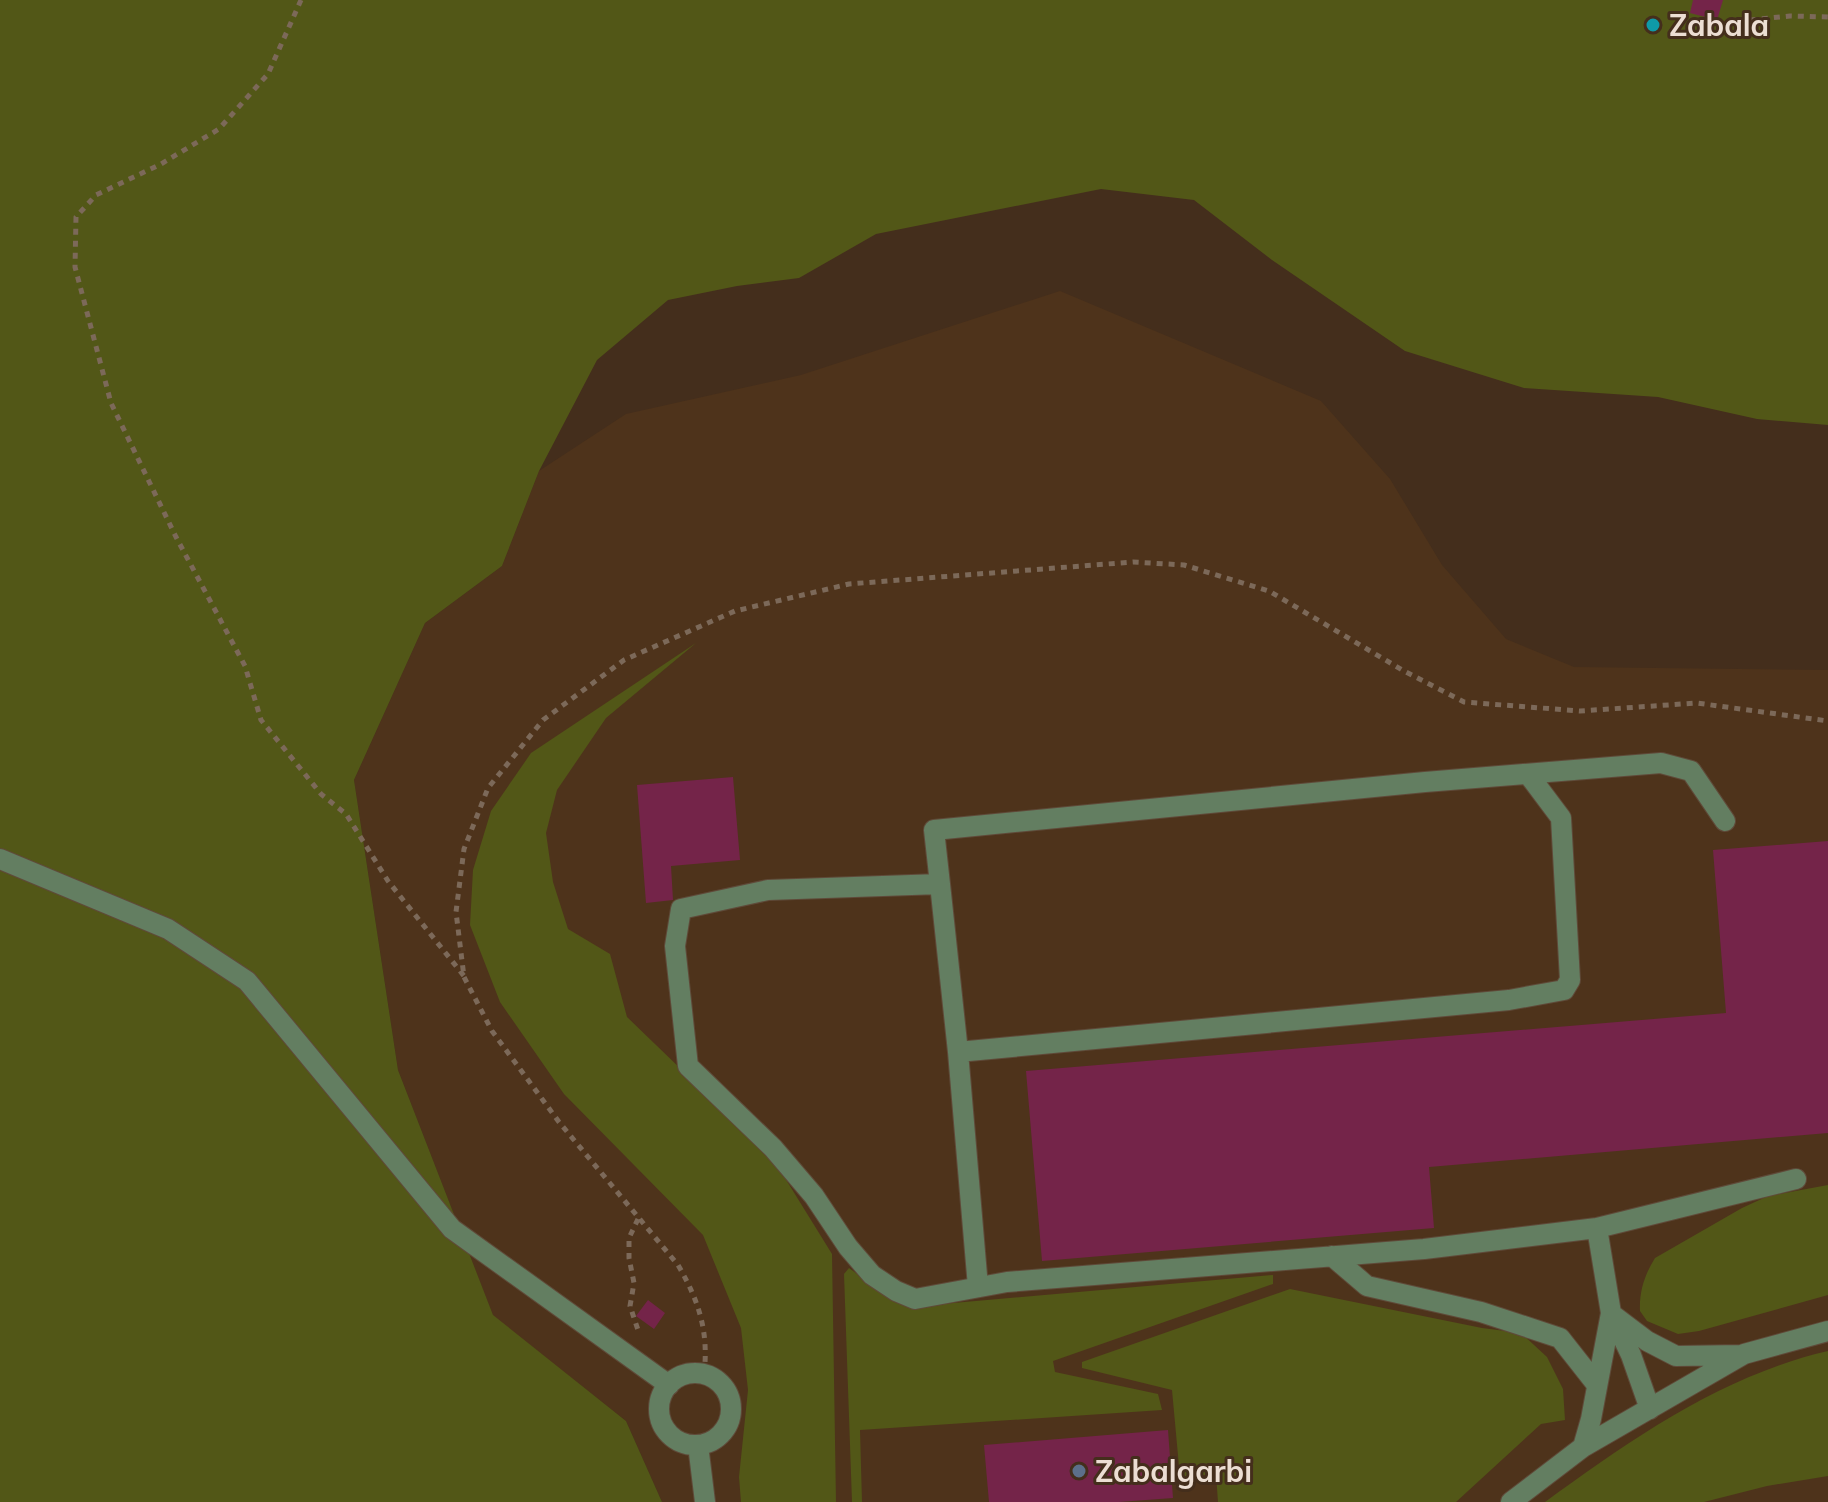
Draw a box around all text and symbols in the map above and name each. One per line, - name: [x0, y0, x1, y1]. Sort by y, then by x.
- place label: Zabala: [1669, 6, 1769, 44]
- marker: Zabala: [1644, 16, 1662, 34]
- place label: Zabalgarbi: [1095, 1452, 1252, 1490]
- marker: Zabalgarbi: [1070, 1462, 1088, 1480]

